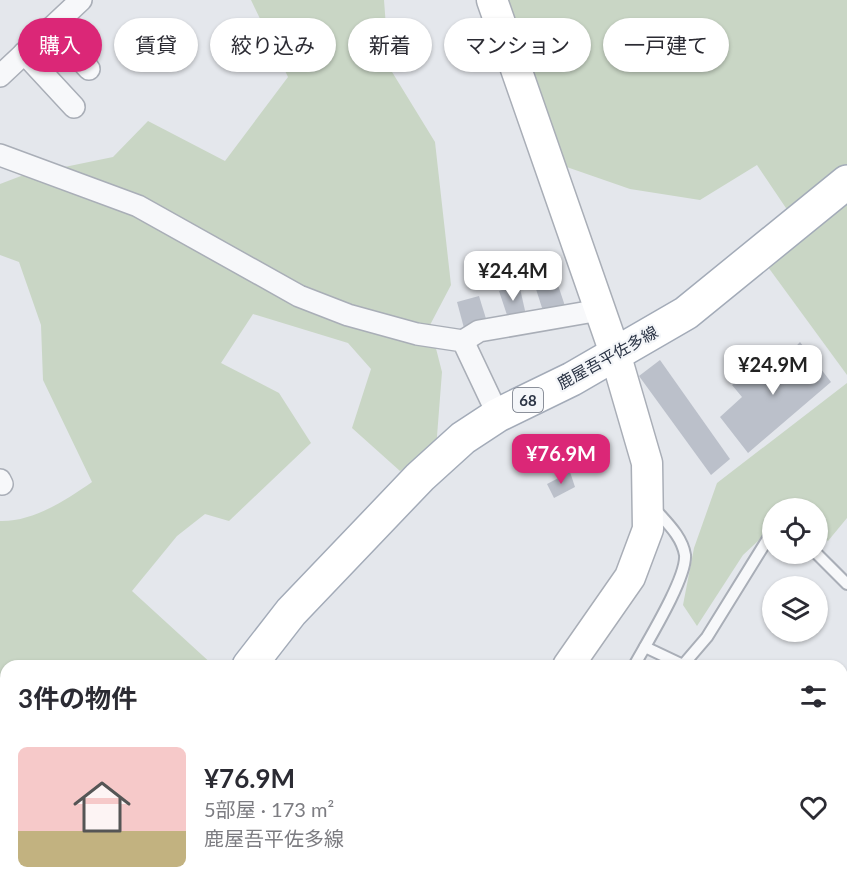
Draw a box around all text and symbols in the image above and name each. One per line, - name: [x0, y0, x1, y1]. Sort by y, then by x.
- chip: 購入: [18, 18, 102, 72]
- chip: 賃貸: [114, 18, 198, 72]
- chip: 絞り込み: [210, 18, 336, 72]
- chip: 新着: [348, 18, 432, 72]
- chip: マンション: [444, 18, 591, 72]
- chip: 一戸建て: [603, 18, 729, 72]
- pin: ¥24.4M: [464, 251, 562, 302]
- text: ¥24.4M: [478, 258, 548, 282]
- street label: 鹿屋吾平佐多線: [553, 322, 661, 392]
- pin: ¥24.9M: [724, 345, 822, 396]
- text: ¥24.9M: [738, 352, 808, 376]
- road number: 68: [513, 388, 543, 412]
- pin: ¥76.9M: [512, 434, 610, 485]
- text: ¥76.9M: [526, 441, 596, 465]
- map controls: [762, 498, 828, 642]
- button: locate: [762, 498, 828, 564]
- button: layers: [762, 576, 828, 642]
- icon: filters: [797, 680, 830, 713]
- text: 3件の物件: [18, 682, 137, 714]
- text: ¥76.9M: [204, 762, 295, 794]
- icon: home: [66, 771, 138, 843]
- icon: heart: [797, 791, 830, 824]
- text: 5部屋 · 173 m²: [204, 797, 334, 821]
- text: 鹿屋吾平佐多線: [204, 826, 344, 850]

